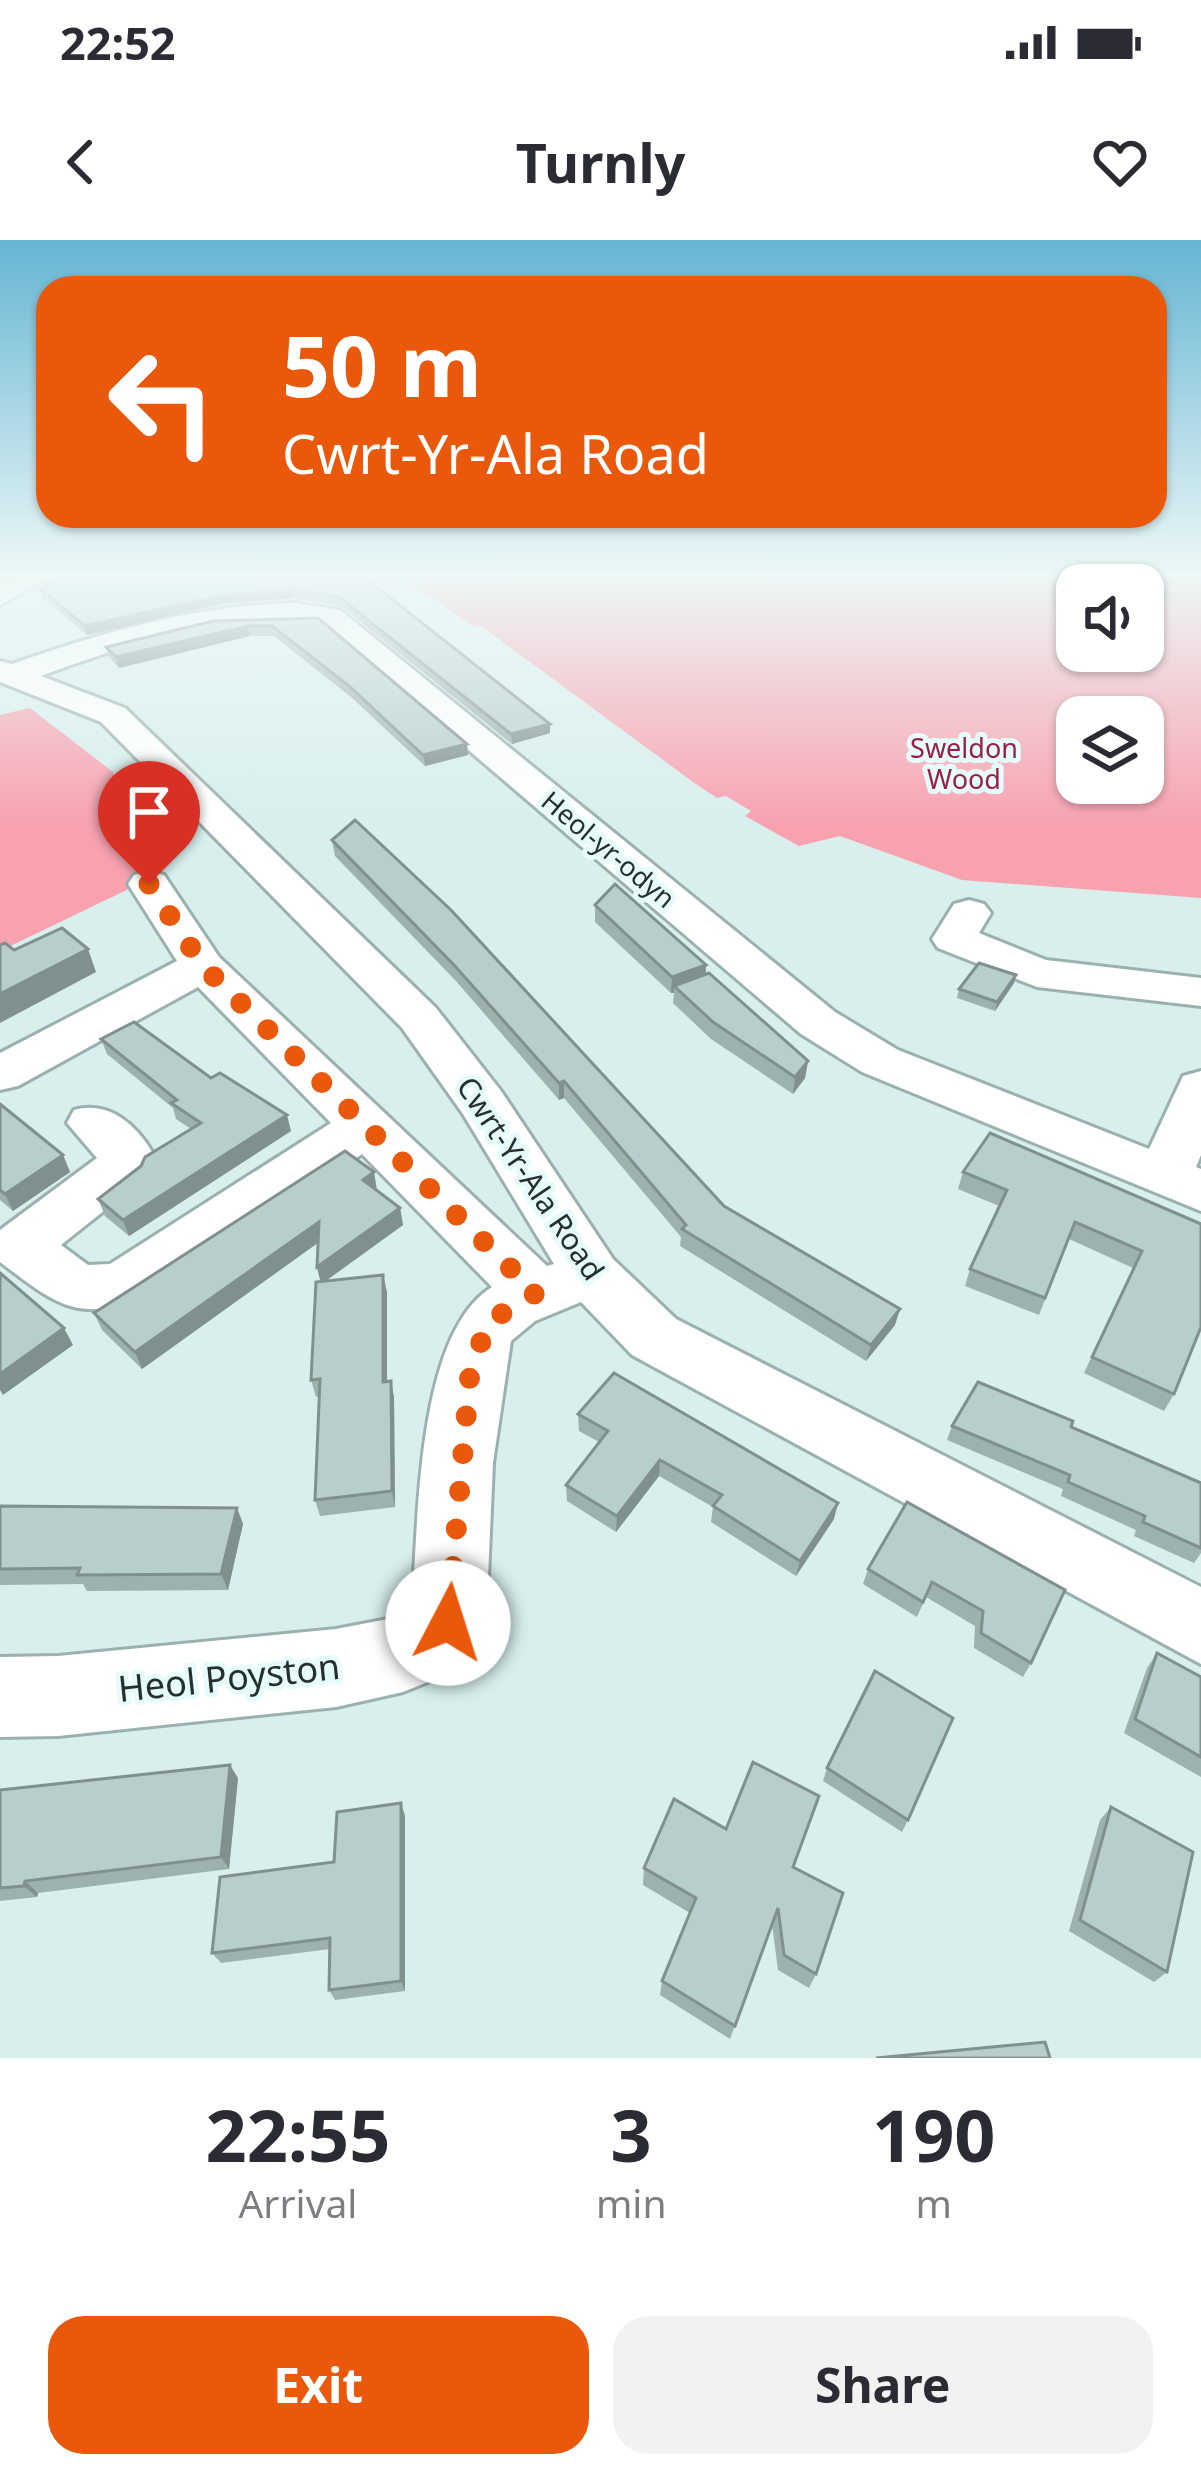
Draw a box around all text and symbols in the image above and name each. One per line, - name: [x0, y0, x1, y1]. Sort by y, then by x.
- text: 22:52: [60, 12, 176, 73]
- text: Turnly: [516, 125, 685, 199]
- icon: back: [48, 129, 114, 195]
- icon: heart: [1087, 129, 1153, 195]
- text: 50 m: [282, 307, 482, 422]
- icon: left: [84, 324, 240, 480]
- text: Cwrt-Yr-Ala Road: [282, 416, 709, 490]
- map controls: [1056, 564, 1164, 804]
- button: sound: [1056, 564, 1164, 672]
- button: layers: [1056, 696, 1164, 804]
- park label: Sweldon Wood: [910, 729, 1018, 797]
- pin: [98, 761, 200, 884]
- icon: arrive: [116, 779, 182, 845]
- street label: Heol-yr-odyn: [534, 782, 684, 916]
- street label: Cwrt-Yr-Ala Road: [448, 1068, 614, 1288]
- position arrow: [385, 1560, 511, 1686]
- street label: Heol Poyston: [116, 1641, 342, 1713]
- text: 22:55: [205, 2085, 390, 2183]
- text: 3: [611, 2085, 652, 2183]
- text: 190: [872, 2085, 996, 2183]
- text: Arrival: [238, 2176, 357, 2229]
- text: min: [596, 2176, 667, 2229]
- text: m: [916, 2176, 952, 2229]
- button: Exit: [48, 2316, 589, 2454]
- button: Share: [613, 2316, 1153, 2454]

